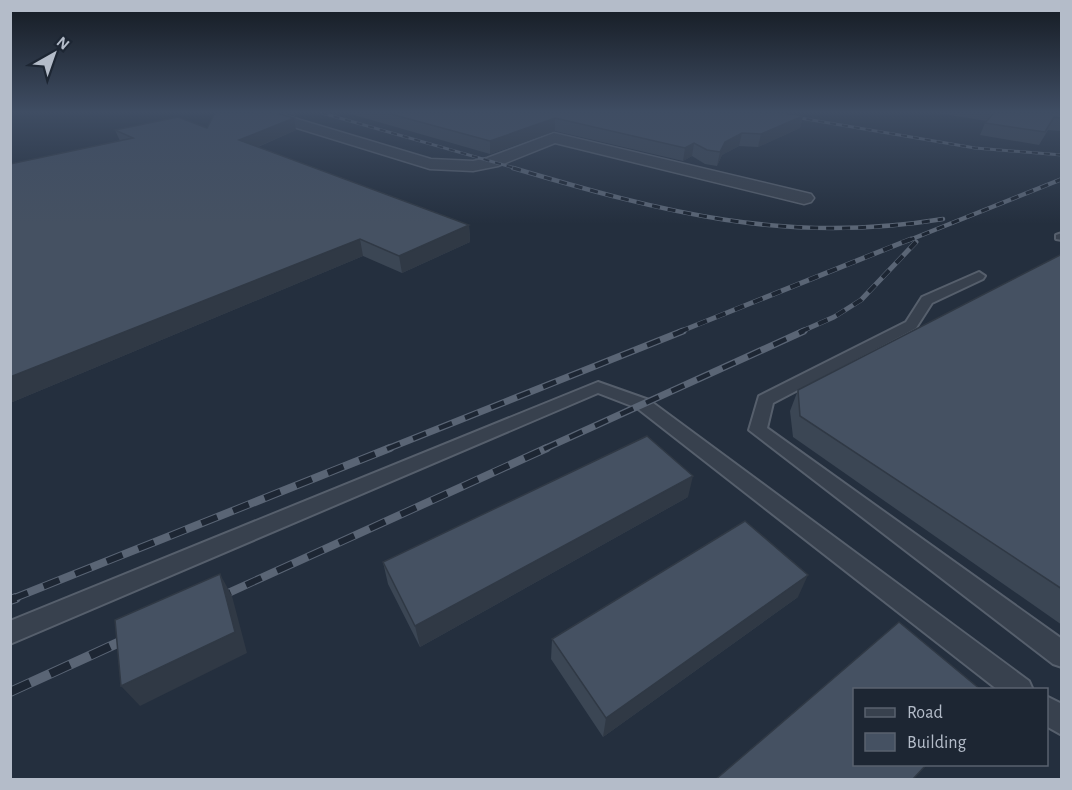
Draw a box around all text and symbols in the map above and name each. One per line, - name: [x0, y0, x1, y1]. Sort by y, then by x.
- north arrow: [24, 24, 84, 84]
- text: N: [54, 34, 72, 53]
- legend: [853, 688, 1048, 766]
- text: Road: [907, 704, 943, 722]
- text: Building: [907, 734, 967, 752]

